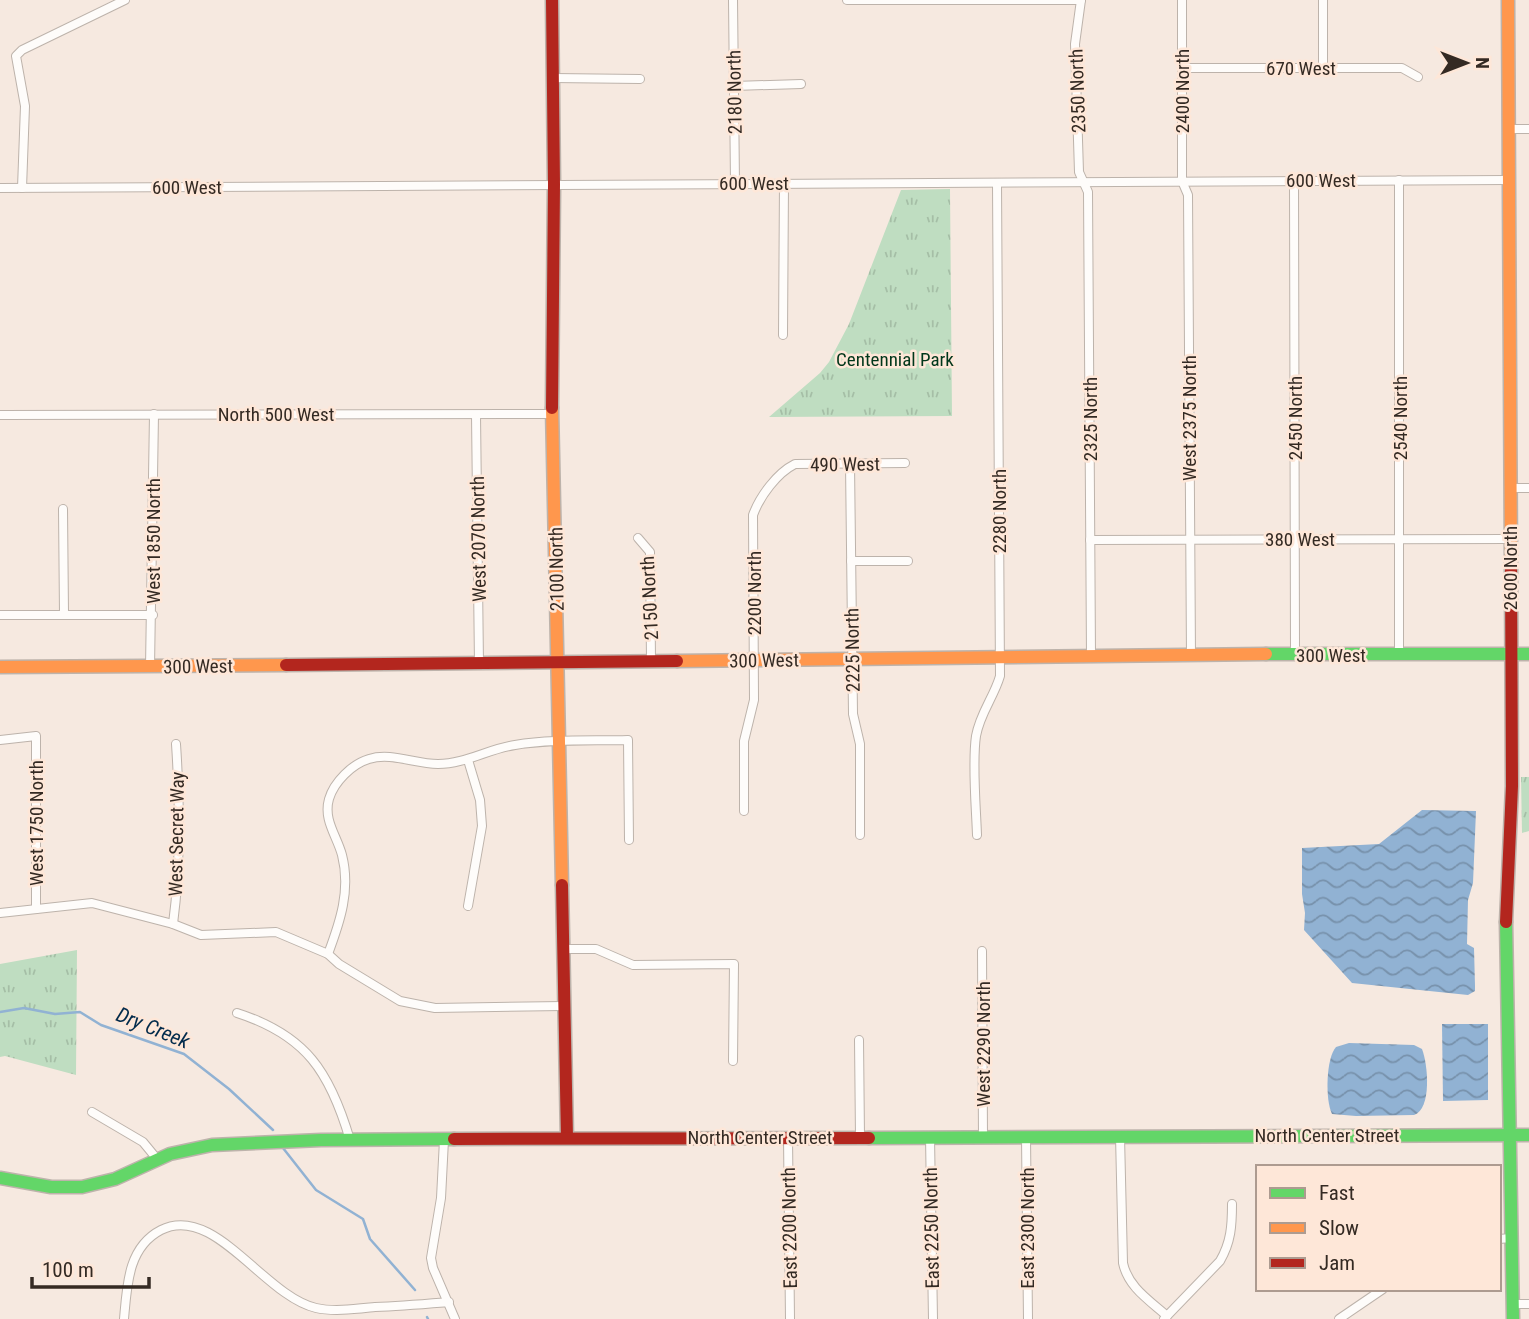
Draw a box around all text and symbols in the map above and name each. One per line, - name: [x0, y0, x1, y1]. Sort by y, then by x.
- north arrow: [1431, 28, 1501, 98]
- street label: 2350 North: [1065, 48, 1090, 133]
- street label: 2400 North: [1171, 49, 1194, 133]
- street label: 2180 North: [722, 50, 747, 134]
- street label: 670 West: [1266, 57, 1336, 80]
- text: N: [1471, 57, 1494, 69]
- street label: 600 West: [1286, 169, 1356, 192]
- street label: 600 West: [719, 172, 789, 195]
- street label: 600 West: [152, 176, 222, 199]
- park label: Centennial Park: [836, 348, 954, 371]
- street label: West 2375 North: [1178, 355, 1201, 481]
- street label: 2450 North: [1284, 376, 1307, 460]
- street label: 2540 North: [1389, 376, 1412, 460]
- street label: 2325 North: [1079, 377, 1102, 461]
- street label: North 500 West: [218, 403, 334, 426]
- street label: 490 West: [810, 452, 880, 477]
- street label: 2280 North: [988, 469, 1011, 553]
- street label: West 2070 North: [466, 476, 491, 602]
- street label: West 1850 North: [142, 478, 165, 604]
- street label: 2600 North: [1499, 526, 1522, 610]
- street label: 2100 North: [544, 527, 569, 611]
- street label: 380 West: [1265, 528, 1335, 551]
- street label: 2200 North: [743, 551, 766, 635]
- street label: 2150 North: [636, 555, 663, 641]
- street label: 2225 North: [840, 608, 865, 692]
- street label: 300 West: [1296, 644, 1366, 667]
- street label: 300 West: [729, 648, 799, 673]
- street label: 300 West: [163, 654, 233, 679]
- street label: West 1750 North: [25, 760, 48, 886]
- street label: West Secret Way: [164, 771, 189, 897]
- street label: West 2290 North: [972, 981, 995, 1107]
- water label: Dry Creek: [113, 1002, 194, 1054]
- street label: North Center Street: [1255, 1124, 1399, 1147]
- street label: North Center Street: [688, 1126, 832, 1149]
- legend: [1256, 1165, 1501, 1291]
- street label: East 2200 North: [777, 1167, 802, 1289]
- street label: East 2250 North: [919, 1167, 944, 1289]
- street label: East 2300 North: [1016, 1167, 1039, 1289]
- text: Fast: [1319, 1181, 1355, 1205]
- text: Slow: [1319, 1216, 1359, 1240]
- scale bar: [32, 1246, 149, 1290]
- text: Jam: [1319, 1251, 1355, 1275]
- text: 100 m: [42, 1258, 94, 1282]

